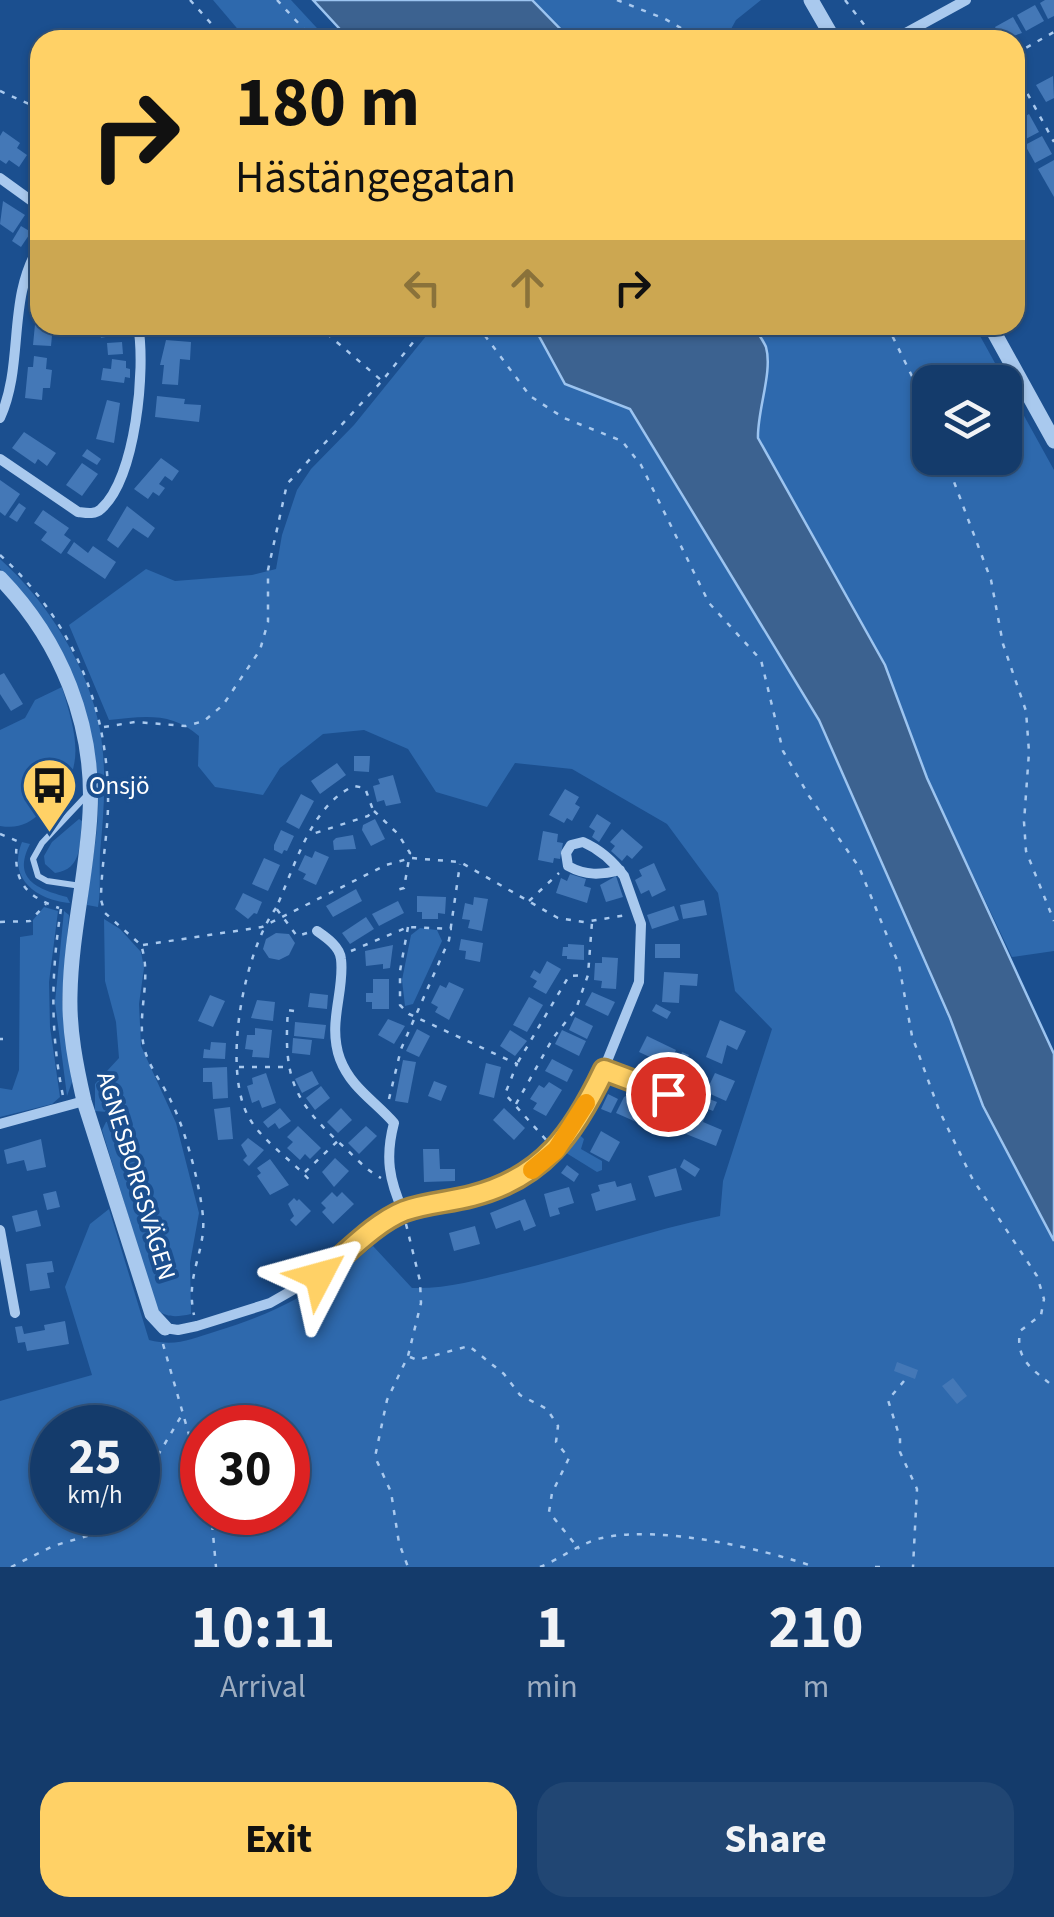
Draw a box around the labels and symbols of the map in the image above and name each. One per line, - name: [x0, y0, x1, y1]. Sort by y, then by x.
- bus stop icon: Onsjö: [20, 756, 80, 835]
- place label: Onsjö: [89, 768, 149, 804]
- pin: [626, 1052, 711, 1137]
- street label: AGNESBORGSVÄGEN: [87, 1067, 185, 1285]
- position arrow: [267, 1224, 371, 1328]
- speed limit sign: 30: [180, 1405, 310, 1535]

